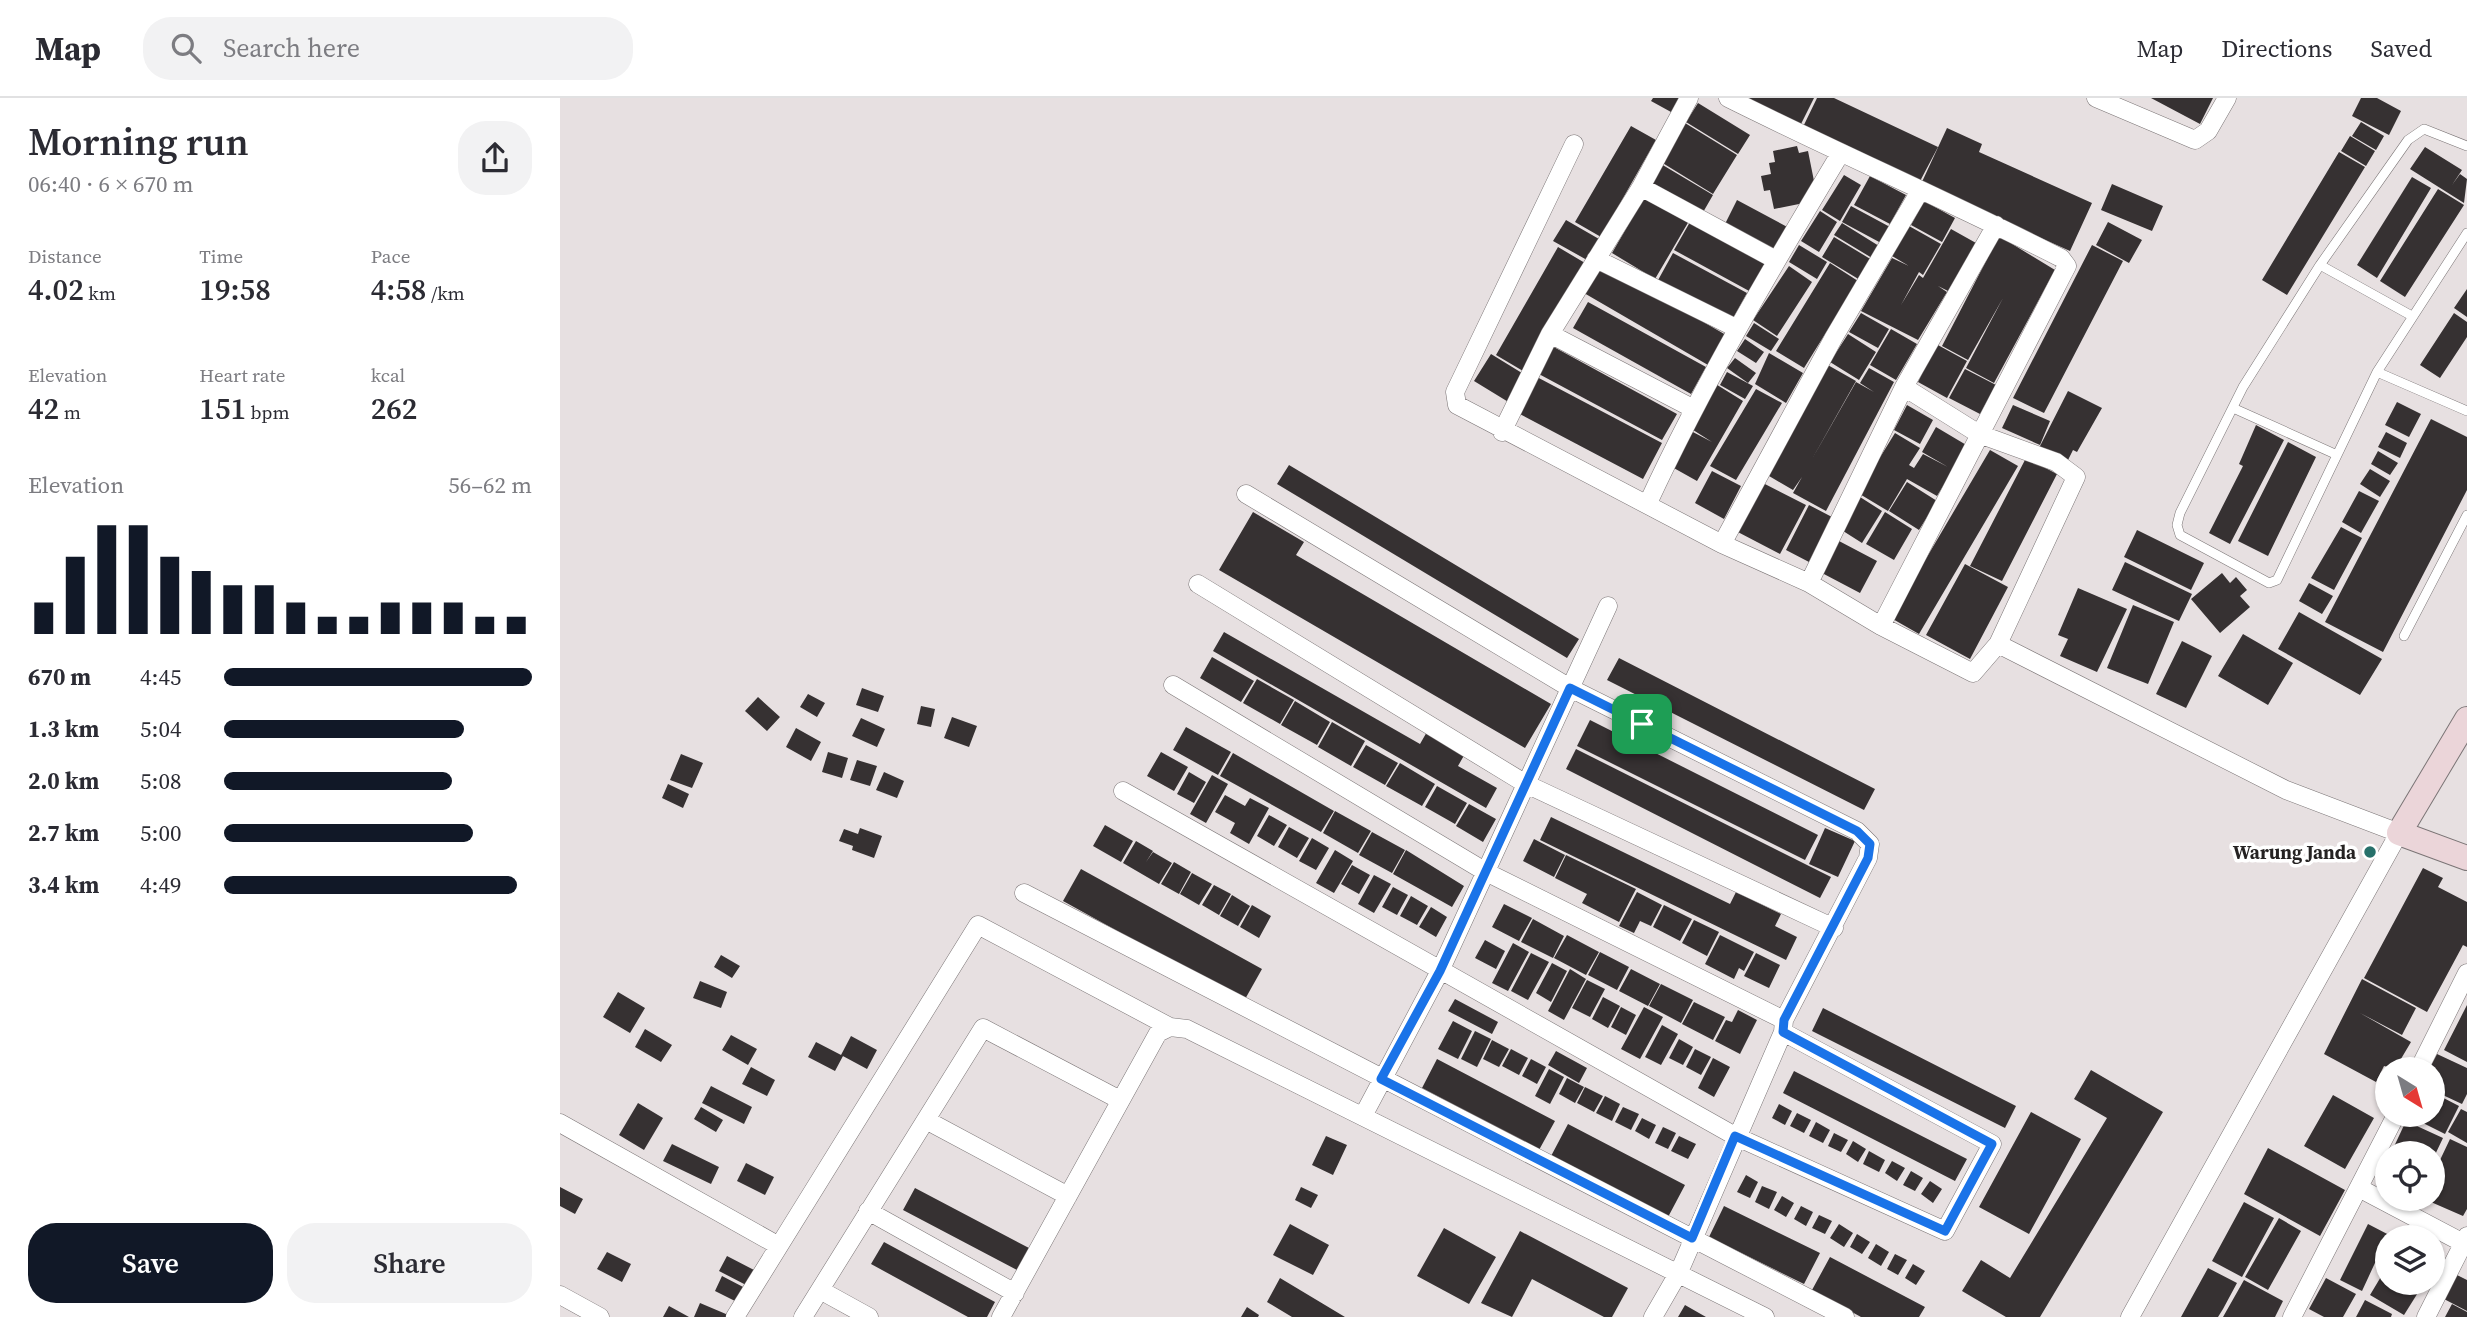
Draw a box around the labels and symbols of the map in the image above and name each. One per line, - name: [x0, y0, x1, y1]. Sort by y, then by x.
- pin: [1612, 694, 1672, 754]
- place label: Warung Janda: [2233, 839, 2357, 865]
- marker: Warung Janda: [2362, 844, 2378, 860]
- north arrow: [2375, 1057, 2445, 1127]

